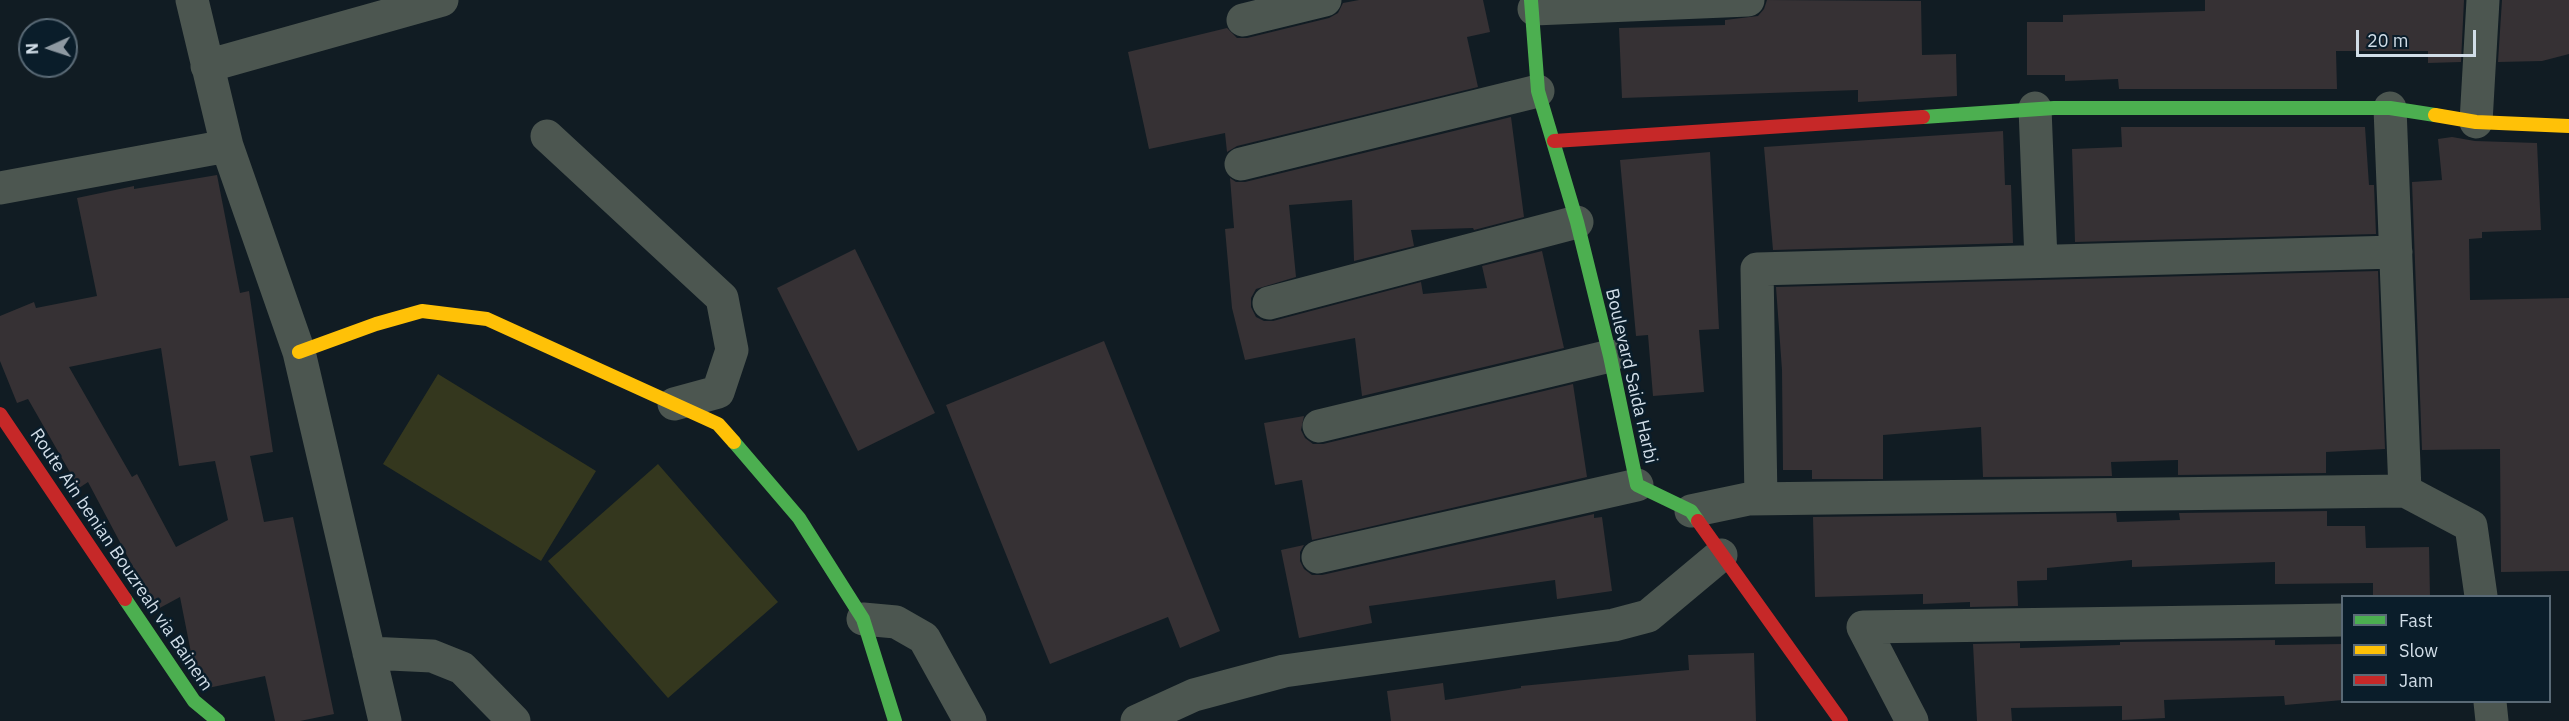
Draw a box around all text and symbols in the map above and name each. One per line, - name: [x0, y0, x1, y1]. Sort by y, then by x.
- north arrow: [18, 18, 78, 78]
- scale bar: [2359, 18, 2479, 56]
- text: 20 m: [2367, 29, 2409, 52]
- text: N: [22, 43, 42, 55]
- street label: Boulevard Saida Harbi: [1600, 286, 1662, 466]
- street label: Route Ain benian Bouzreah via Bainem: [25, 425, 217, 695]
- legend: [2341, 595, 2551, 703]
- text: Fast: [2399, 609, 2433, 632]
- text: Slow: [2399, 639, 2438, 662]
- text: Jam: [2399, 669, 2434, 692]

